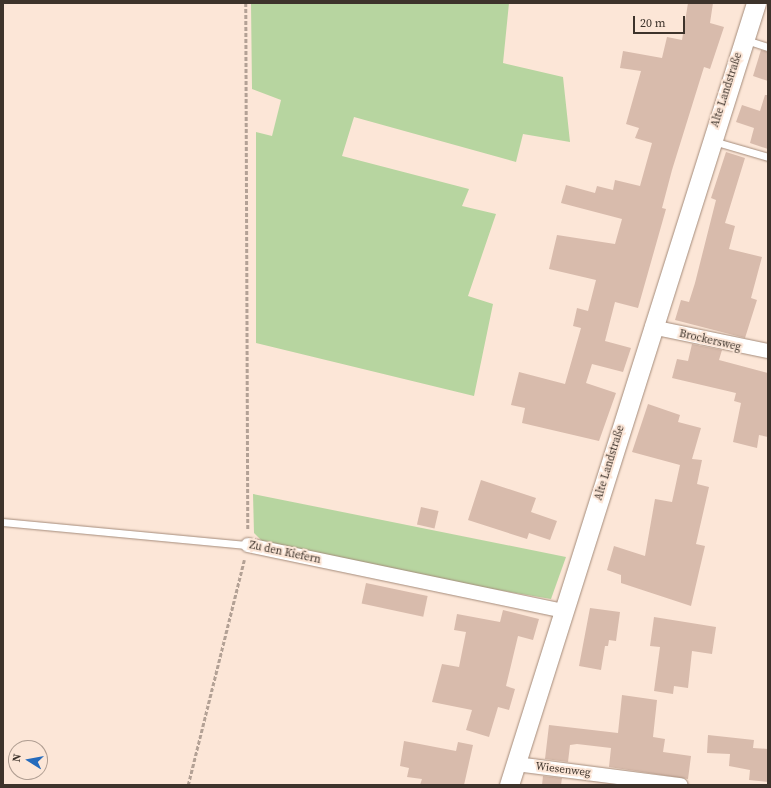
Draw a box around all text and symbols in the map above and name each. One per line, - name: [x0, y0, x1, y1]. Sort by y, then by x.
- scale bar: [635, 8, 687, 34]
- text: 20 m: [640, 15, 666, 31]
- street label: Alte Landstraße: [709, 51, 745, 129]
- street label: Brockersweg: [678, 327, 742, 355]
- street label: Alte Landstraße: [592, 424, 628, 502]
- street label: Zu den Kiefern: [248, 539, 322, 567]
- north arrow: [8, 740, 48, 780]
- text: N: [9, 752, 25, 763]
- street label: Wiesenweg: [535, 760, 591, 780]

